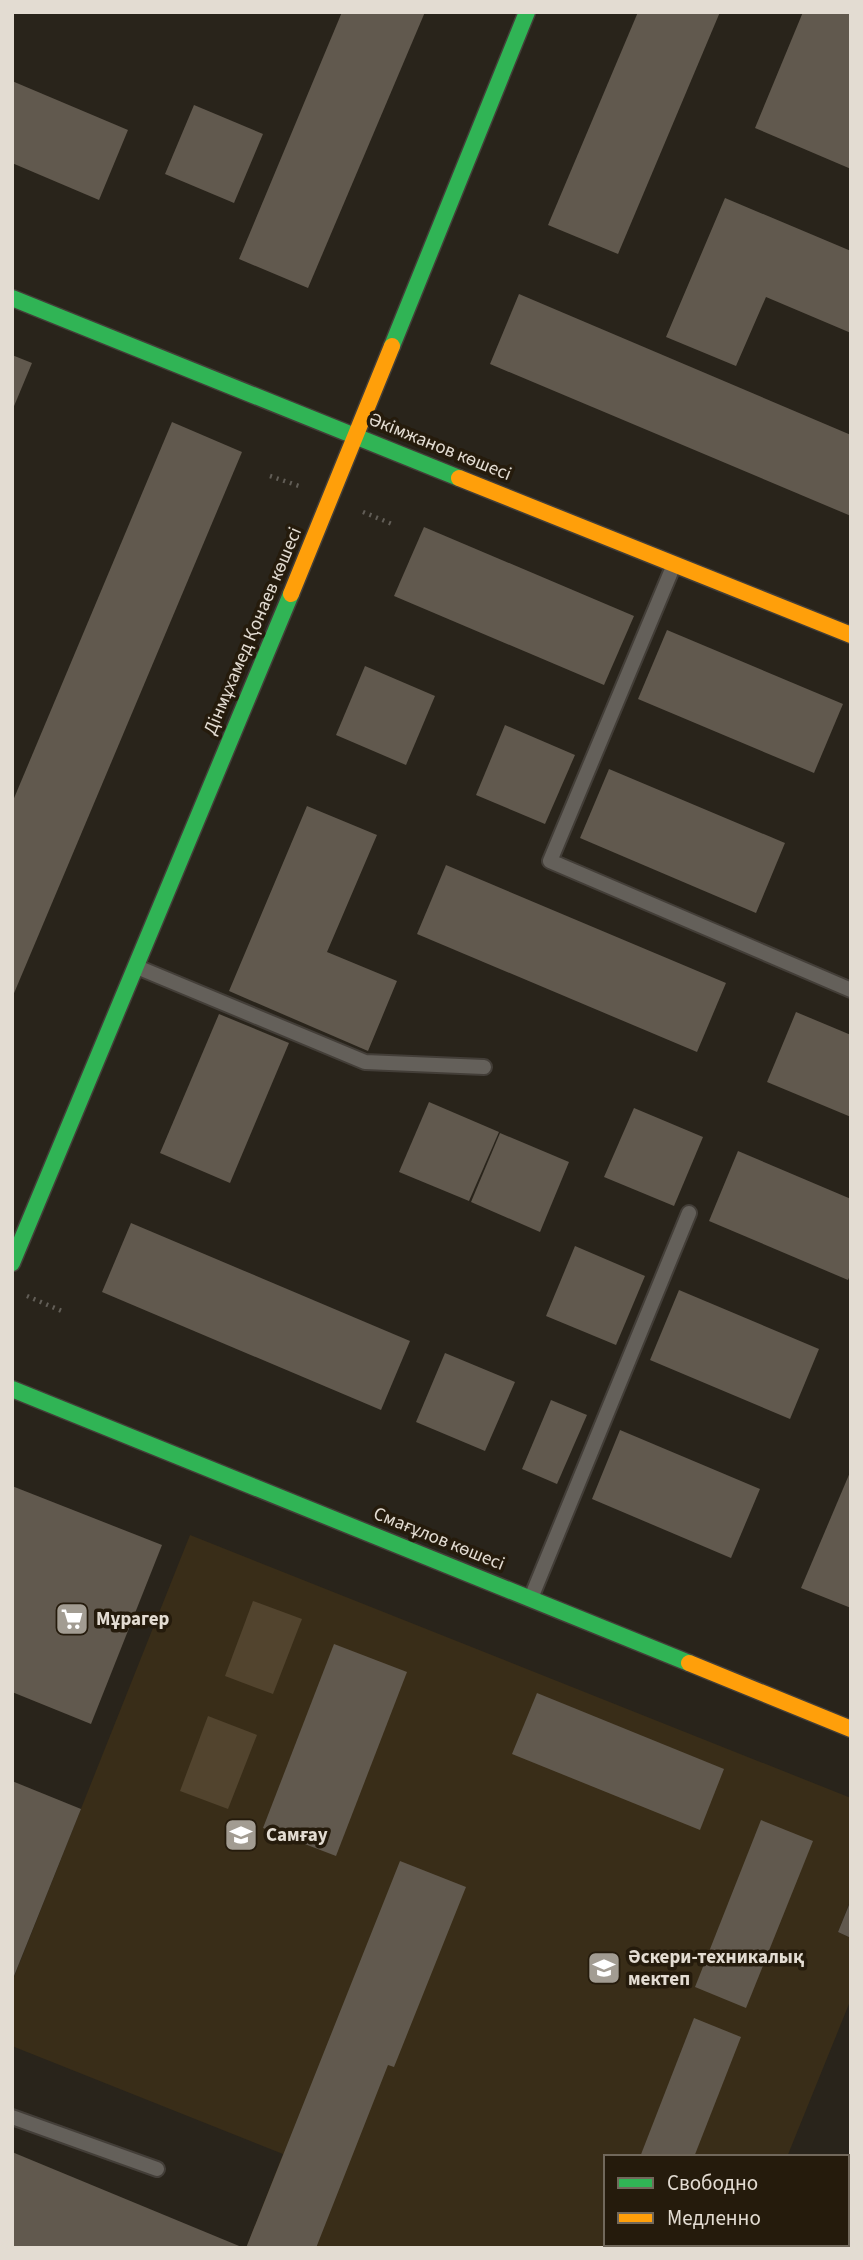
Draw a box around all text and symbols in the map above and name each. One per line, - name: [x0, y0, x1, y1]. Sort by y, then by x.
- street label: Әкімжанов көшесі: [365, 406, 515, 488]
- street label: Дінмұхамед Қонаев көшесі: [197, 523, 309, 739]
- street label: Смағұлов көшесі: [369, 1500, 509, 1578]
- supermarket icon: Мұрагер: [53, 1600, 91, 1638]
- place label: Мұрагер: [96, 1606, 169, 1633]
- school or university icon: Самғау: [222, 1816, 260, 1854]
- place label: Самғау: [266, 1822, 328, 1849]
- place label: Әскери-техникалық мектеп: [628, 1944, 804, 1993]
- school or university icon: Әскери-техникалық мектеп: [585, 1949, 623, 1987]
- legend: [604, 2155, 849, 2246]
- text: Свободно: [667, 2168, 758, 2198]
- text: Медленно: [667, 2203, 761, 2233]

